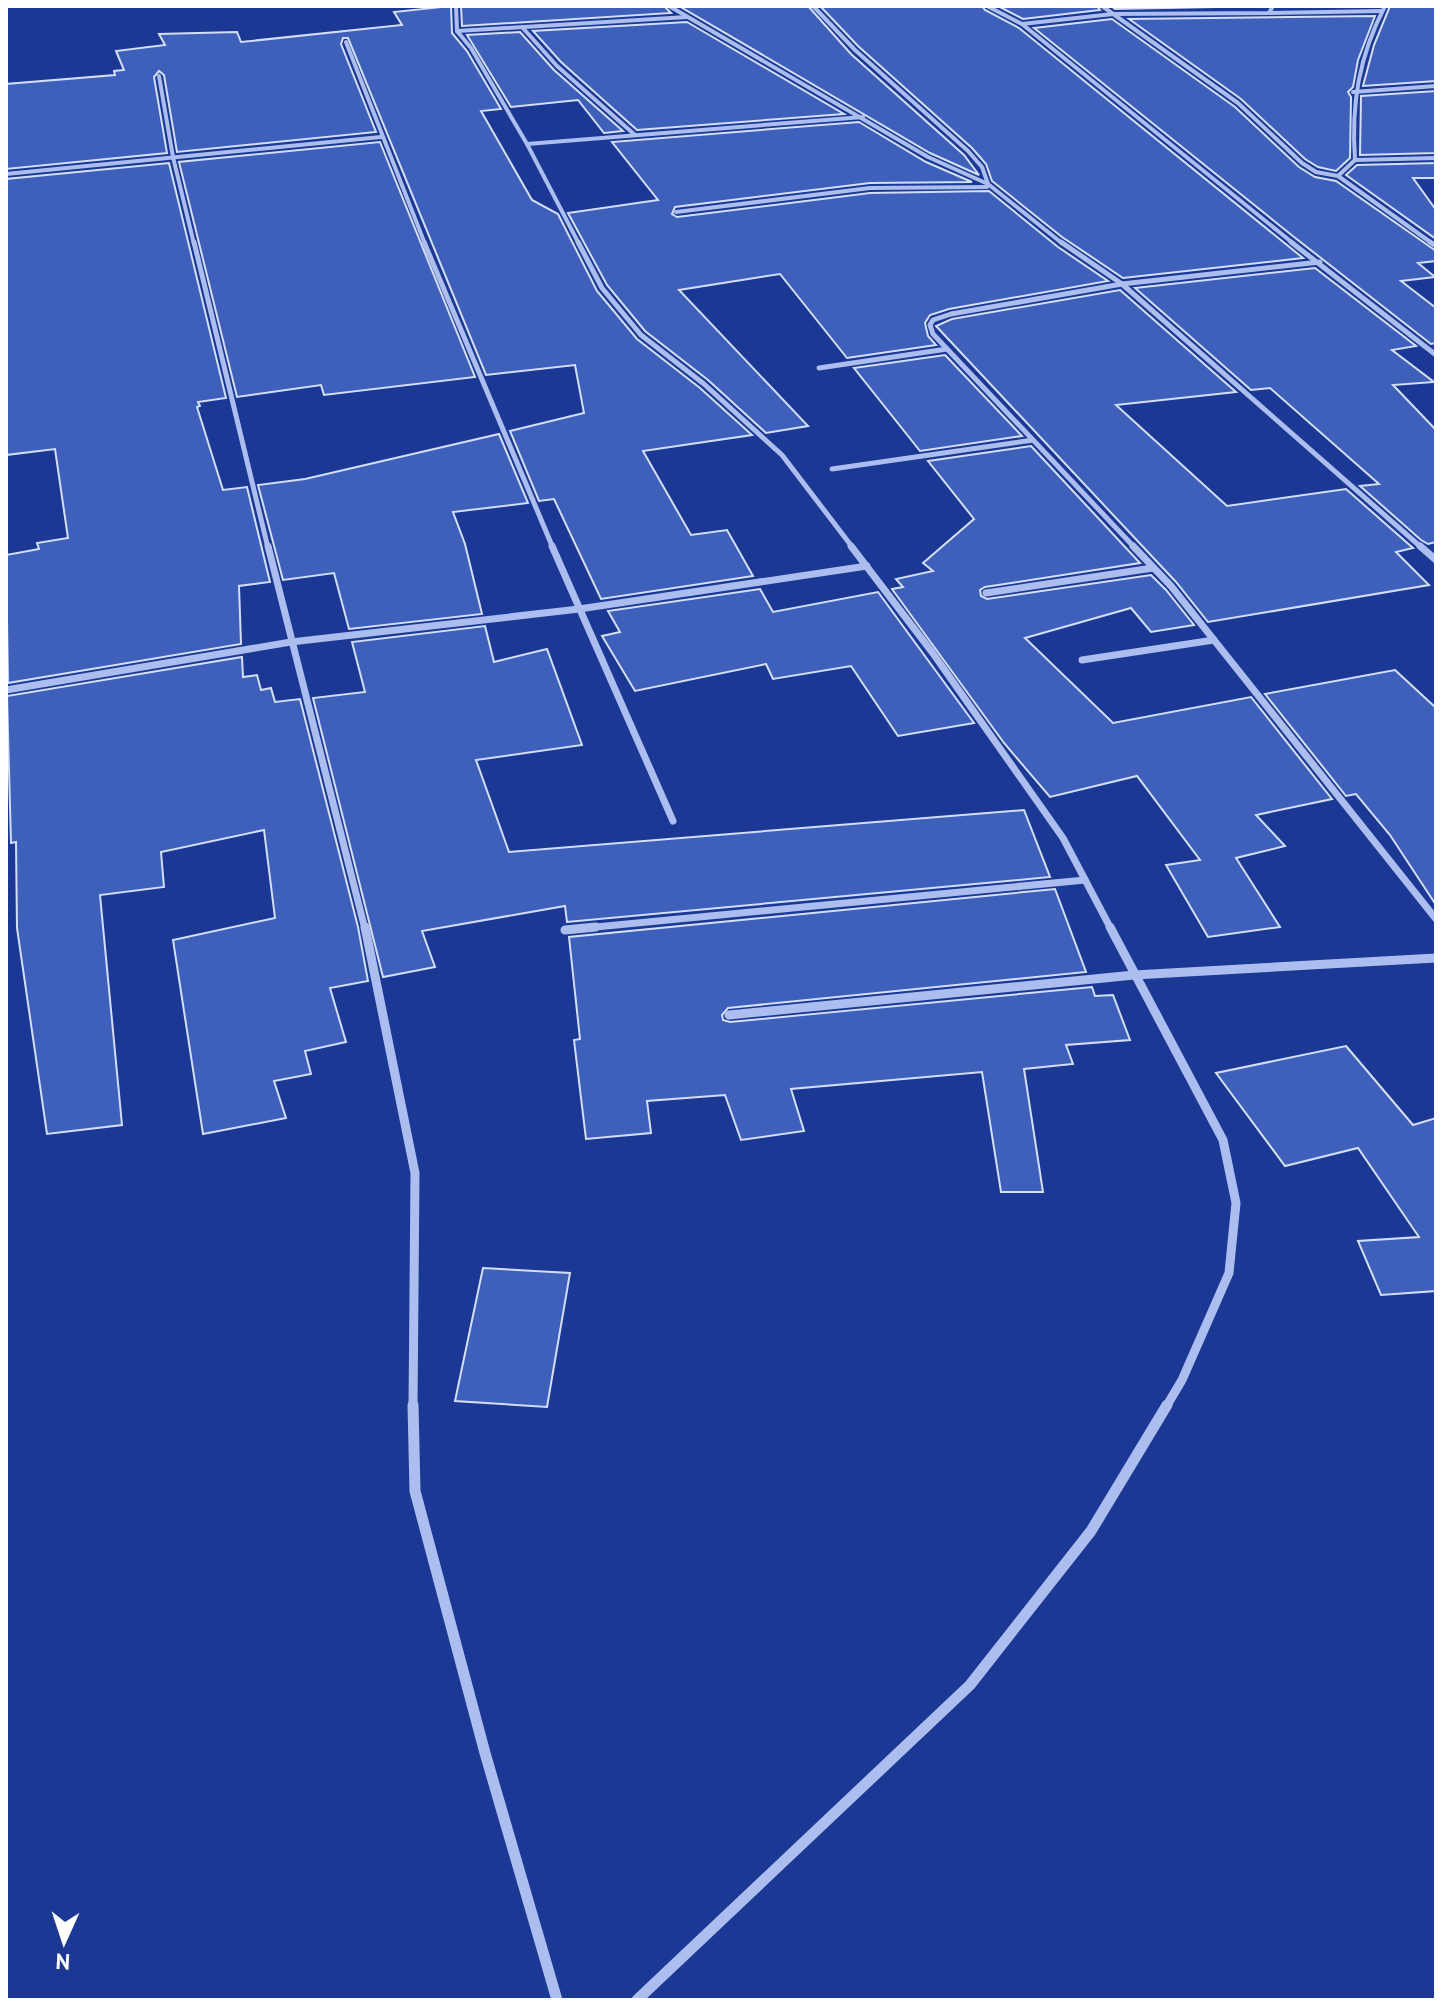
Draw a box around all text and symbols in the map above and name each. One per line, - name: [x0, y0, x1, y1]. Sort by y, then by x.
- north arrow: [24, 1902, 104, 1982]
- text: N: [55, 1948, 71, 1976]

